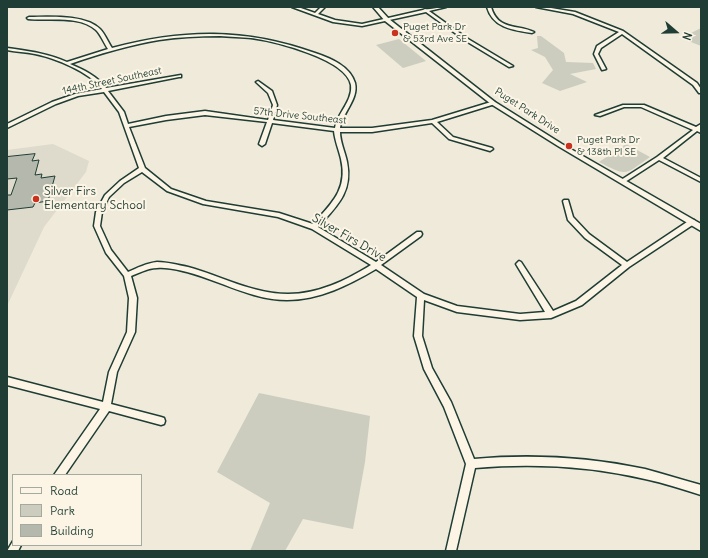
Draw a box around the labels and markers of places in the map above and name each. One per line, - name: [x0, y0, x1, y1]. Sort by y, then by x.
- place label: Puget Park Dr & 53rd Ave SE: [403, 21, 467, 44]
- marker: Puget Park Dr & 53rd Ave SE: [390, 28, 400, 38]
- place label: Puget Park Dr & 138th Pl SE: [577, 134, 640, 158]
- marker: Puget Park Dr & 138th Pl SE: [564, 141, 574, 151]
- place label: Silver Firs Elementary School: [44, 185, 145, 213]
- marker: Silver Firs Elementary School: [31, 194, 41, 204]

